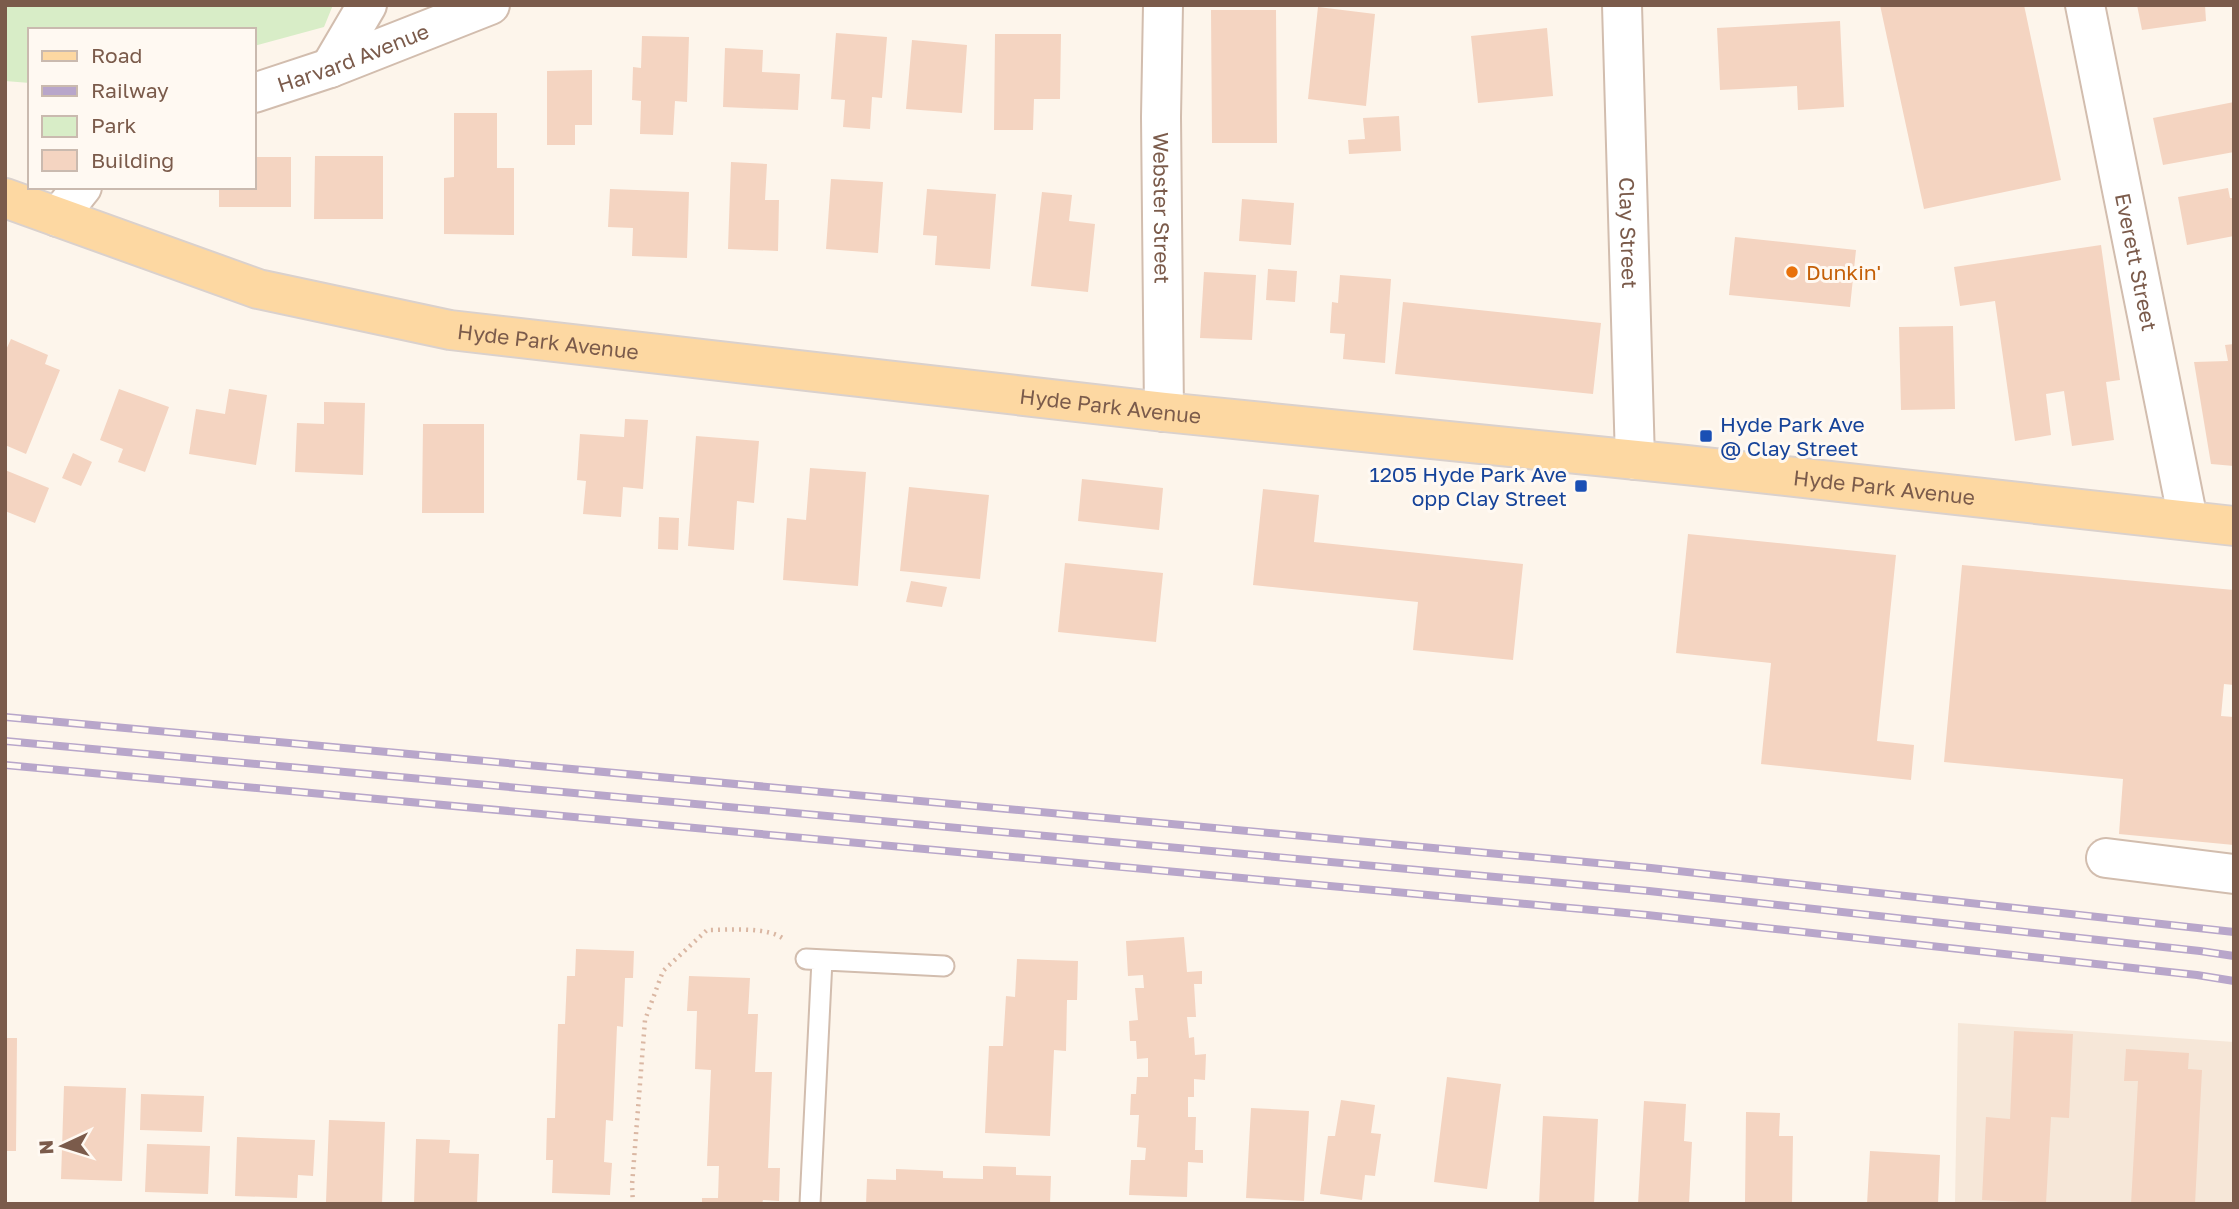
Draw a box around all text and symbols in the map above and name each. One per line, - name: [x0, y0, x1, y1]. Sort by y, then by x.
- street label: Harvard Avenue: [274, 17, 432, 98]
- legend: [28, 28, 256, 189]
- text: Road: [91, 42, 142, 68]
- text: Railway: [91, 77, 169, 103]
- text: Park: [91, 112, 137, 138]
- street label: Webster Street: [1148, 132, 1176, 284]
- text: Building: [91, 147, 174, 173]
- street label: Clay Street: [1614, 177, 1643, 289]
- street label: Everett Street: [2110, 191, 2163, 333]
- place label: Dunkin': [1806, 259, 1881, 285]
- marker: Dunkin': [1784, 264, 1800, 280]
- street label: Hyde Park Avenue: [456, 318, 640, 365]
- street label: Hyde Park Avenue: [1018, 383, 1203, 429]
- place label: Hyde Park Ave @ Clay Street: [1720, 411, 1865, 461]
- marker: Hyde Park Ave @ Clay Street: [1698, 428, 1714, 444]
- place label: 1205 Hyde Park Ave opp Clay Street: [1369, 461, 1567, 511]
- street label: Hyde Park Avenue: [1792, 464, 1976, 510]
- marker: 1205 Hyde Park Ave opp Clay Street: [1573, 478, 1589, 494]
- north arrow: [28, 1111, 98, 1181]
- text: N: [34, 1139, 58, 1155]

